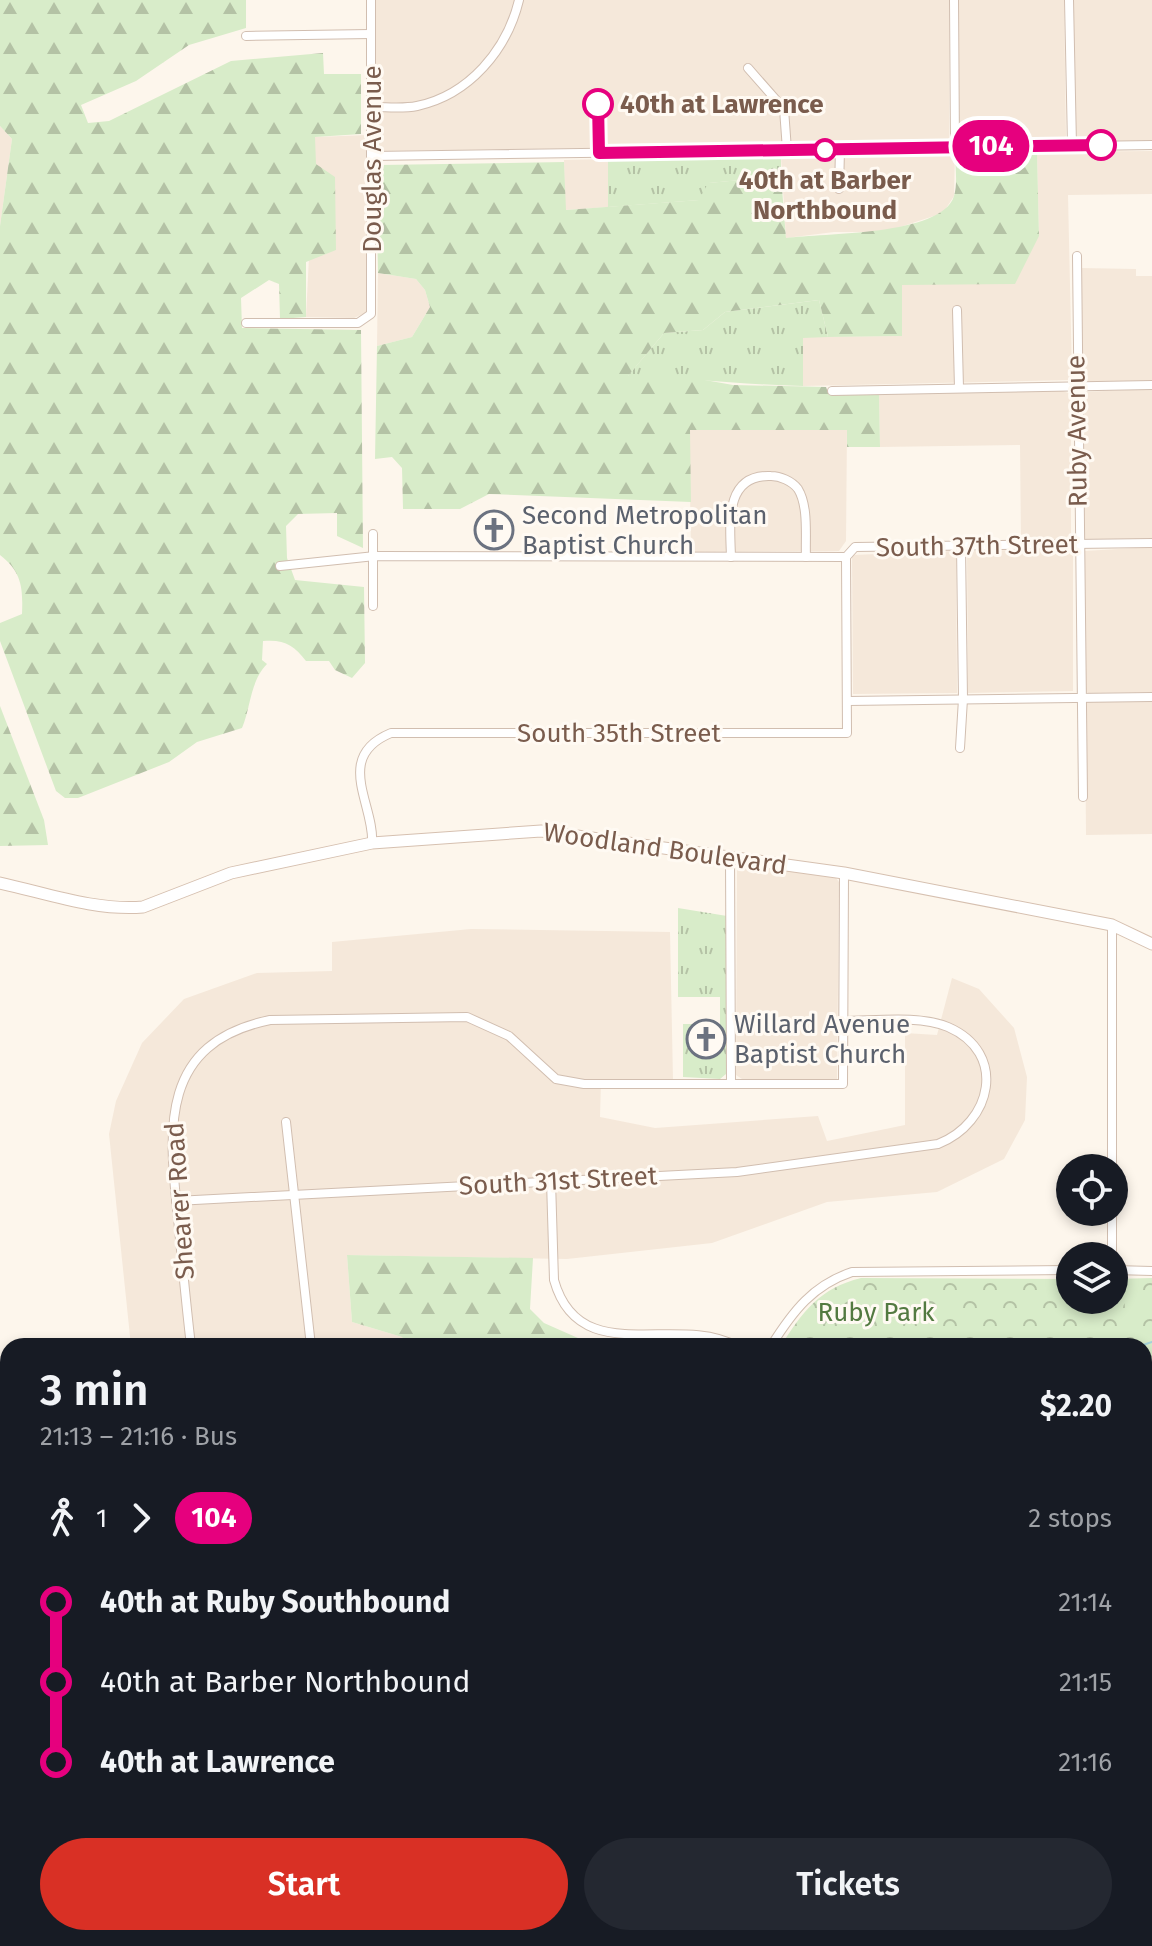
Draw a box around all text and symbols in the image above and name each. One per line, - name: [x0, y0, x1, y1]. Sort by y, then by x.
- street label: Douglas Avenue: [357, 65, 388, 253]
- marker: 40th at Lawrence: [583, 89, 613, 119]
- place label: 40th at Lawrence: [620, 89, 824, 120]
- line badge: 104: [945, 120, 1037, 172]
- text: 104: [968, 129, 1014, 162]
- unlabelled marker: [1086, 130, 1116, 160]
- marker: 40th at Barber Northbound: [814, 139, 836, 161]
- place label: 40th at Barber Northbound: [739, 165, 912, 226]
- street label: Ruby Avenue: [1060, 355, 1094, 507]
- place label: Second Metropolitan Baptist Church: [522, 500, 768, 561]
- church icon: Second Metropolitan Baptist Church: [473, 509, 515, 551]
- street label: South 37th Street: [876, 529, 1079, 563]
- street label: South 35th Street: [517, 718, 722, 749]
- street label: Woodland Boulevard: [541, 817, 789, 881]
- place label: Willard Avenue Baptist Church: [734, 1009, 910, 1070]
- church icon: Willard Avenue Baptist Church: [685, 1018, 727, 1060]
- street label: Shearer Road: [159, 1121, 201, 1281]
- map controls: [1056, 1154, 1128, 1314]
- button: locate: [1056, 1154, 1128, 1226]
- street label: South 31st Street: [458, 1160, 659, 1202]
- button: layers: [1056, 1242, 1128, 1314]
- park label: Ruby Park: [817, 1297, 935, 1328]
- text: 3 min: [40, 1364, 149, 1417]
- text: $2.20: [1040, 1388, 1112, 1424]
- text: 21:13 – 21:16 · Bus: [40, 1421, 237, 1452]
- icon: walk: [40, 1496, 84, 1540]
- icon: forward: [119, 1496, 163, 1540]
- text: 104: [191, 1501, 236, 1534]
- text: 1: [96, 1503, 107, 1534]
- text: 2 stops: [1028, 1503, 1112, 1534]
- text: 40th at Ruby Southbound: [100, 1584, 450, 1620]
- text: 21:14: [1058, 1587, 1112, 1618]
- text: 40th at Barber Northbound: [100, 1664, 470, 1700]
- text: 21:15: [1059, 1667, 1112, 1698]
- text: 40th at Lawrence: [100, 1744, 335, 1780]
- text: 21:16: [1058, 1747, 1112, 1778]
- button: Start: [40, 1838, 568, 1930]
- button: Tickets: [584, 1838, 1112, 1930]

